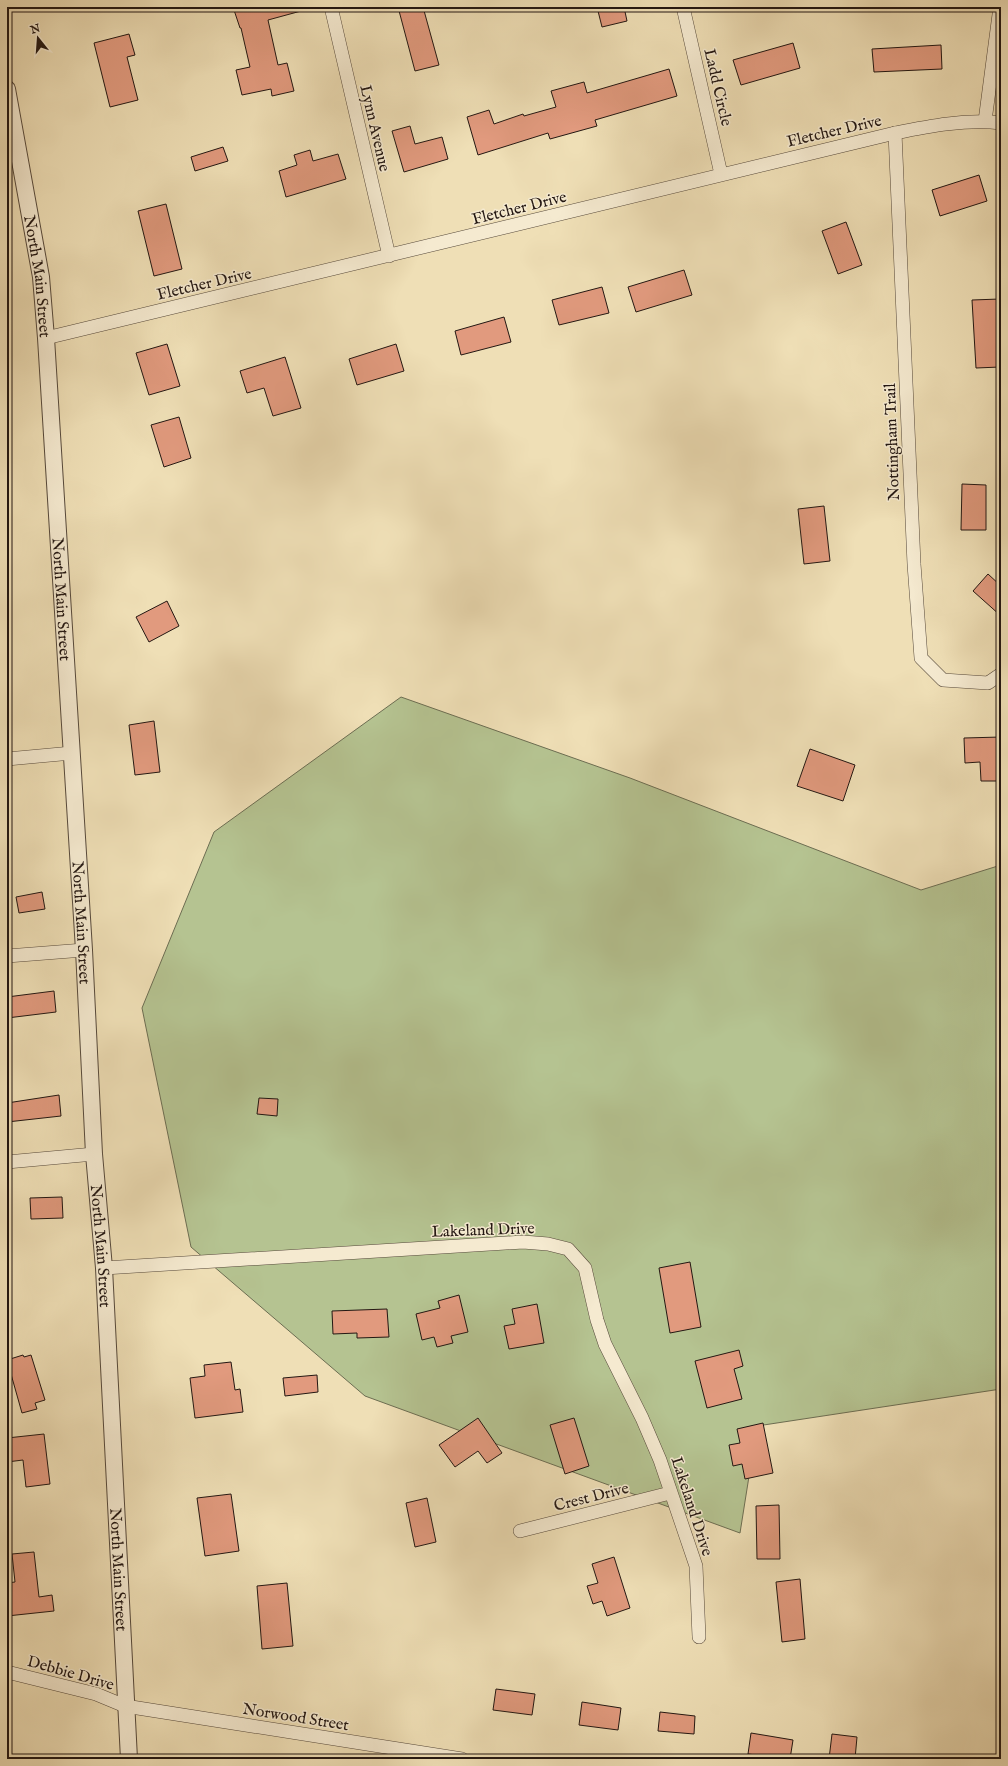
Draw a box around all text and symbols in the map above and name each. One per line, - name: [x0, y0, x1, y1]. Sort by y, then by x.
- north arrow: [18, 18, 58, 58]
- text: N: [28, 21, 42, 38]
- street label: Ladd Circle: [698, 47, 736, 128]
- street label: Lynn Avenue: [354, 83, 394, 174]
- street label: Fletcher Drive: [785, 111, 884, 153]
- street label: Fletcher Drive: [470, 188, 569, 230]
- street label: North Main Street: [18, 214, 54, 339]
- street label: Fletcher Drive: [155, 264, 254, 306]
- street label: Nottingham Trail: [881, 382, 905, 501]
- street label: North Main Street: [46, 537, 74, 662]
- street label: North Main Street: [66, 861, 94, 985]
- street label: North Main Street: [85, 1184, 114, 1309]
- street label: Lakeland Drive: [431, 1219, 535, 1243]
- street label: Lakeland Drive: [666, 1454, 717, 1559]
- street label: Crest Drive: [552, 1479, 631, 1517]
- street label: North Main Street: [104, 1507, 131, 1632]
- street label: Debbie Drive: [25, 1652, 116, 1696]
- street label: Norwood Street: [241, 1700, 351, 1736]

